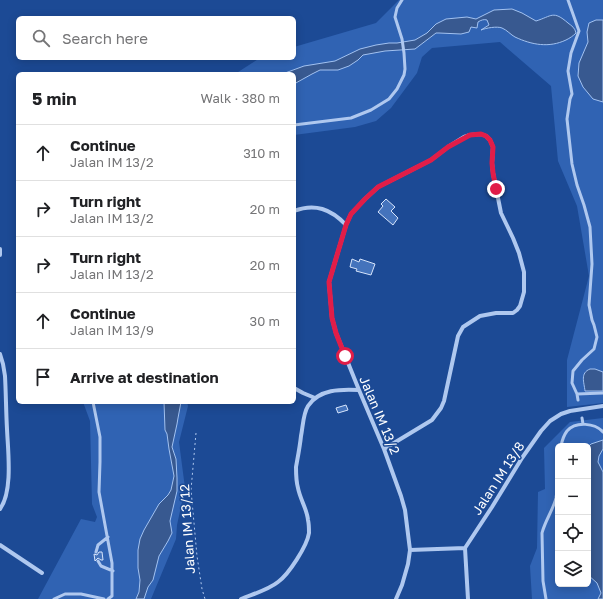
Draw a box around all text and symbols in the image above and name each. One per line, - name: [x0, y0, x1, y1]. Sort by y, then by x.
- search box: [16, 16, 296, 60]
- icon: search: [30, 27, 52, 49]
- text: Search here: [62, 29, 148, 47]
- text: 5 min: [32, 88, 76, 109]
- text: Walk · 380 m: [200, 90, 280, 106]
- text: Continue: [70, 136, 136, 154]
- icon: ahead: [32, 142, 54, 164]
- text: 310 m: [243, 145, 280, 161]
- text: Jalan IM 13/2: [70, 154, 154, 170]
- route end: [487, 180, 505, 198]
- text: Turn right: [70, 192, 141, 210]
- icon: right: [32, 198, 54, 220]
- text: 20 m: [250, 201, 280, 217]
- text: Jalan IM 13/2: [70, 210, 154, 226]
- text: Turn right: [70, 248, 141, 266]
- icon: right: [32, 254, 54, 276]
- text: 20 m: [250, 257, 280, 273]
- text: Jalan IM 13/2: [70, 266, 154, 282]
- text: Continue: [70, 304, 136, 322]
- icon: ahead: [32, 310, 54, 332]
- text: 30 m: [250, 313, 280, 329]
- text: Jalan IM 13/9: [70, 322, 154, 338]
- route start: [336, 347, 354, 365]
- icon: arrive: [32, 366, 54, 388]
- text: Arrive at destination: [70, 368, 219, 386]
- street label: Jalan IM 13/2: [356, 373, 404, 457]
- street label: Jalan IM 13/8: [468, 438, 528, 518]
- map controls: [555, 443, 591, 587]
- button: +: [555, 443, 591, 479]
- button: −: [555, 479, 591, 515]
- street label: Jalan IM 13/12: [176, 484, 198, 574]
- button: locate: [555, 515, 591, 551]
- button: layers: [555, 551, 591, 587]

